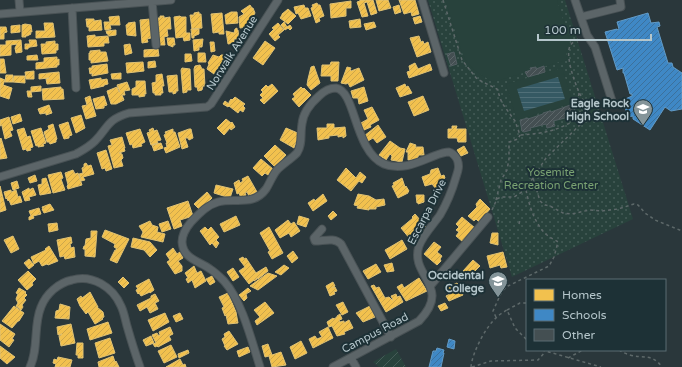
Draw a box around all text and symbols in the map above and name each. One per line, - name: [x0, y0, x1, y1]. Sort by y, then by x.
- street label: Norwalk Avenue: [204, 13, 260, 93]
- scale bar: [538, 16, 651, 42]
- text: 100 m: [544, 23, 581, 37]
- place label: Eagle Rock High School: [566, 97, 629, 124]
- school or university icon: Eagle Rock High School: [632, 98, 654, 126]
- park label: Yosemite Recreation Center: [504, 166, 599, 192]
- street label: Escarpa Drive: [405, 177, 449, 247]
- place label: Occidental College: [428, 269, 485, 296]
- school or university icon: Occidental College: [487, 270, 509, 298]
- legend: [526, 279, 666, 351]
- text: Homes: [562, 288, 602, 302]
- text: Schools: [562, 308, 607, 322]
- street label: Campus Road: [340, 310, 410, 356]
- text: Other: [562, 328, 595, 342]

